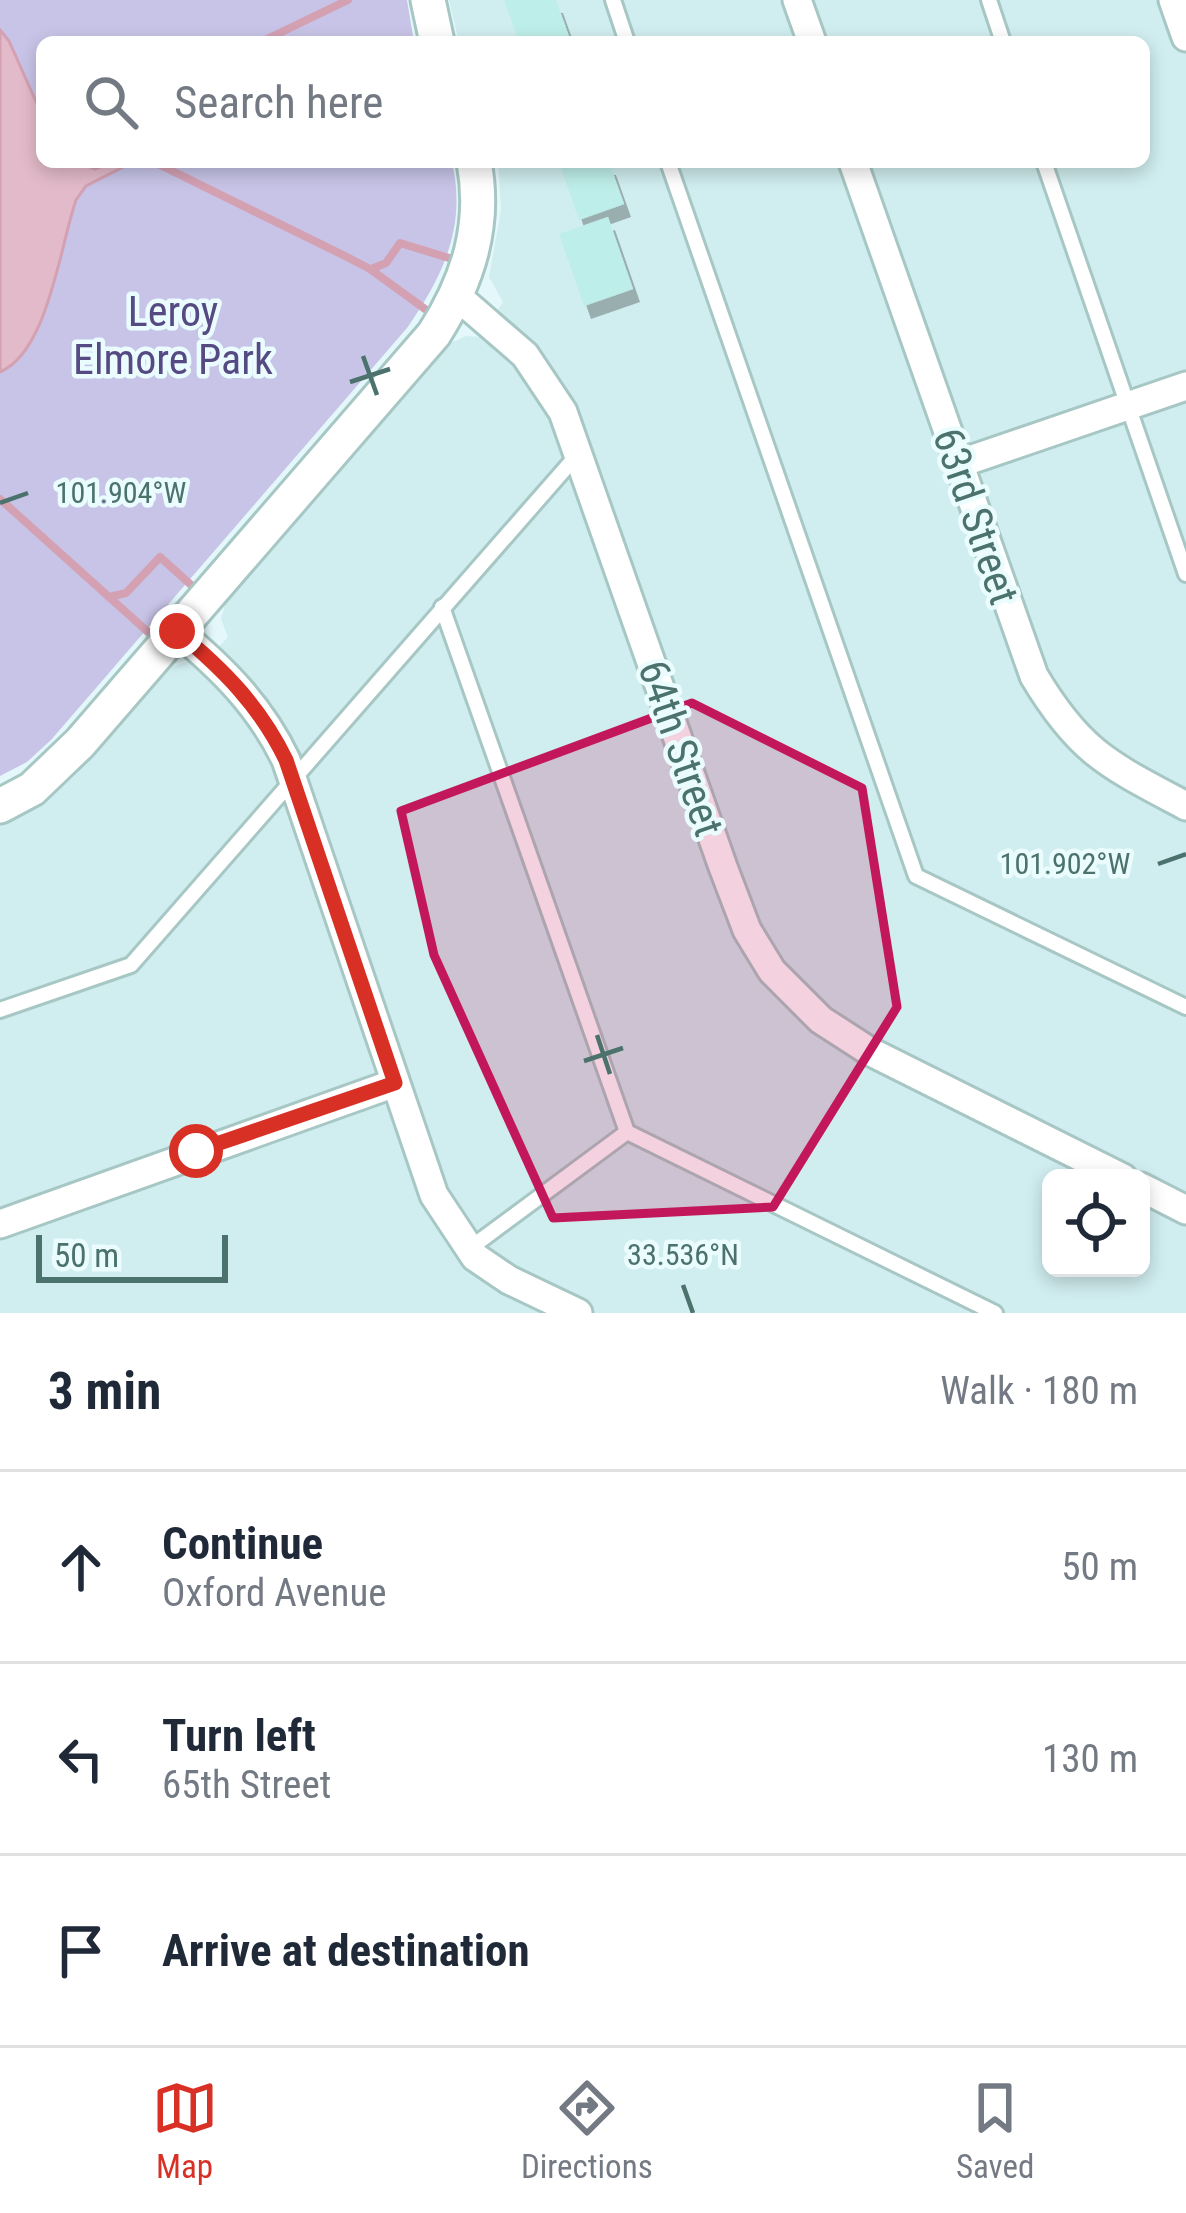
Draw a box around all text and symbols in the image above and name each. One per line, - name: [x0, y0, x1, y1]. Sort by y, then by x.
- search box: [36, 36, 1150, 168]
- icon: search: [78, 69, 144, 135]
- text: Search here: [174, 76, 383, 129]
- park label: Leroy Elmore Park: [73, 287, 273, 384]
- street label: 63rd Street: [923, 422, 1029, 610]
- text: 101.904°W: [56, 475, 187, 510]
- route end: [150, 604, 204, 658]
- street label: 64th Street: [628, 654, 734, 842]
- text: 101.902°W: [1000, 846, 1131, 881]
- route start: [169, 1124, 223, 1178]
- map controls: [1042, 1169, 1150, 1277]
- button: locate: [1042, 1169, 1150, 1277]
- scale bar: [36, 1229, 228, 1282]
- text: 50 m: [54, 1236, 119, 1275]
- text: 33.536°N: [627, 1237, 739, 1272]
- text: 3 min: [48, 1362, 161, 1421]
- text: Walk · 180 m: [940, 1368, 1138, 1414]
- text: Continue: [162, 1517, 323, 1570]
- icon: ahead: [48, 1534, 114, 1600]
- text: 50 m: [1061, 1544, 1138, 1590]
- text: Oxford Avenue: [162, 1570, 387, 1616]
- text: Turn left: [162, 1709, 316, 1762]
- icon: left: [48, 1726, 114, 1792]
- text: 130 m: [1042, 1736, 1138, 1782]
- text: 65th Street: [162, 1762, 331, 1808]
- icon: arrive: [48, 1918, 114, 1984]
- text: Arrive at destination: [162, 1924, 530, 1977]
- tab: Map: [152, 2075, 218, 2186]
- tab: Directions: [521, 2075, 653, 2186]
- tab: Saved: [956, 2075, 1034, 2186]

